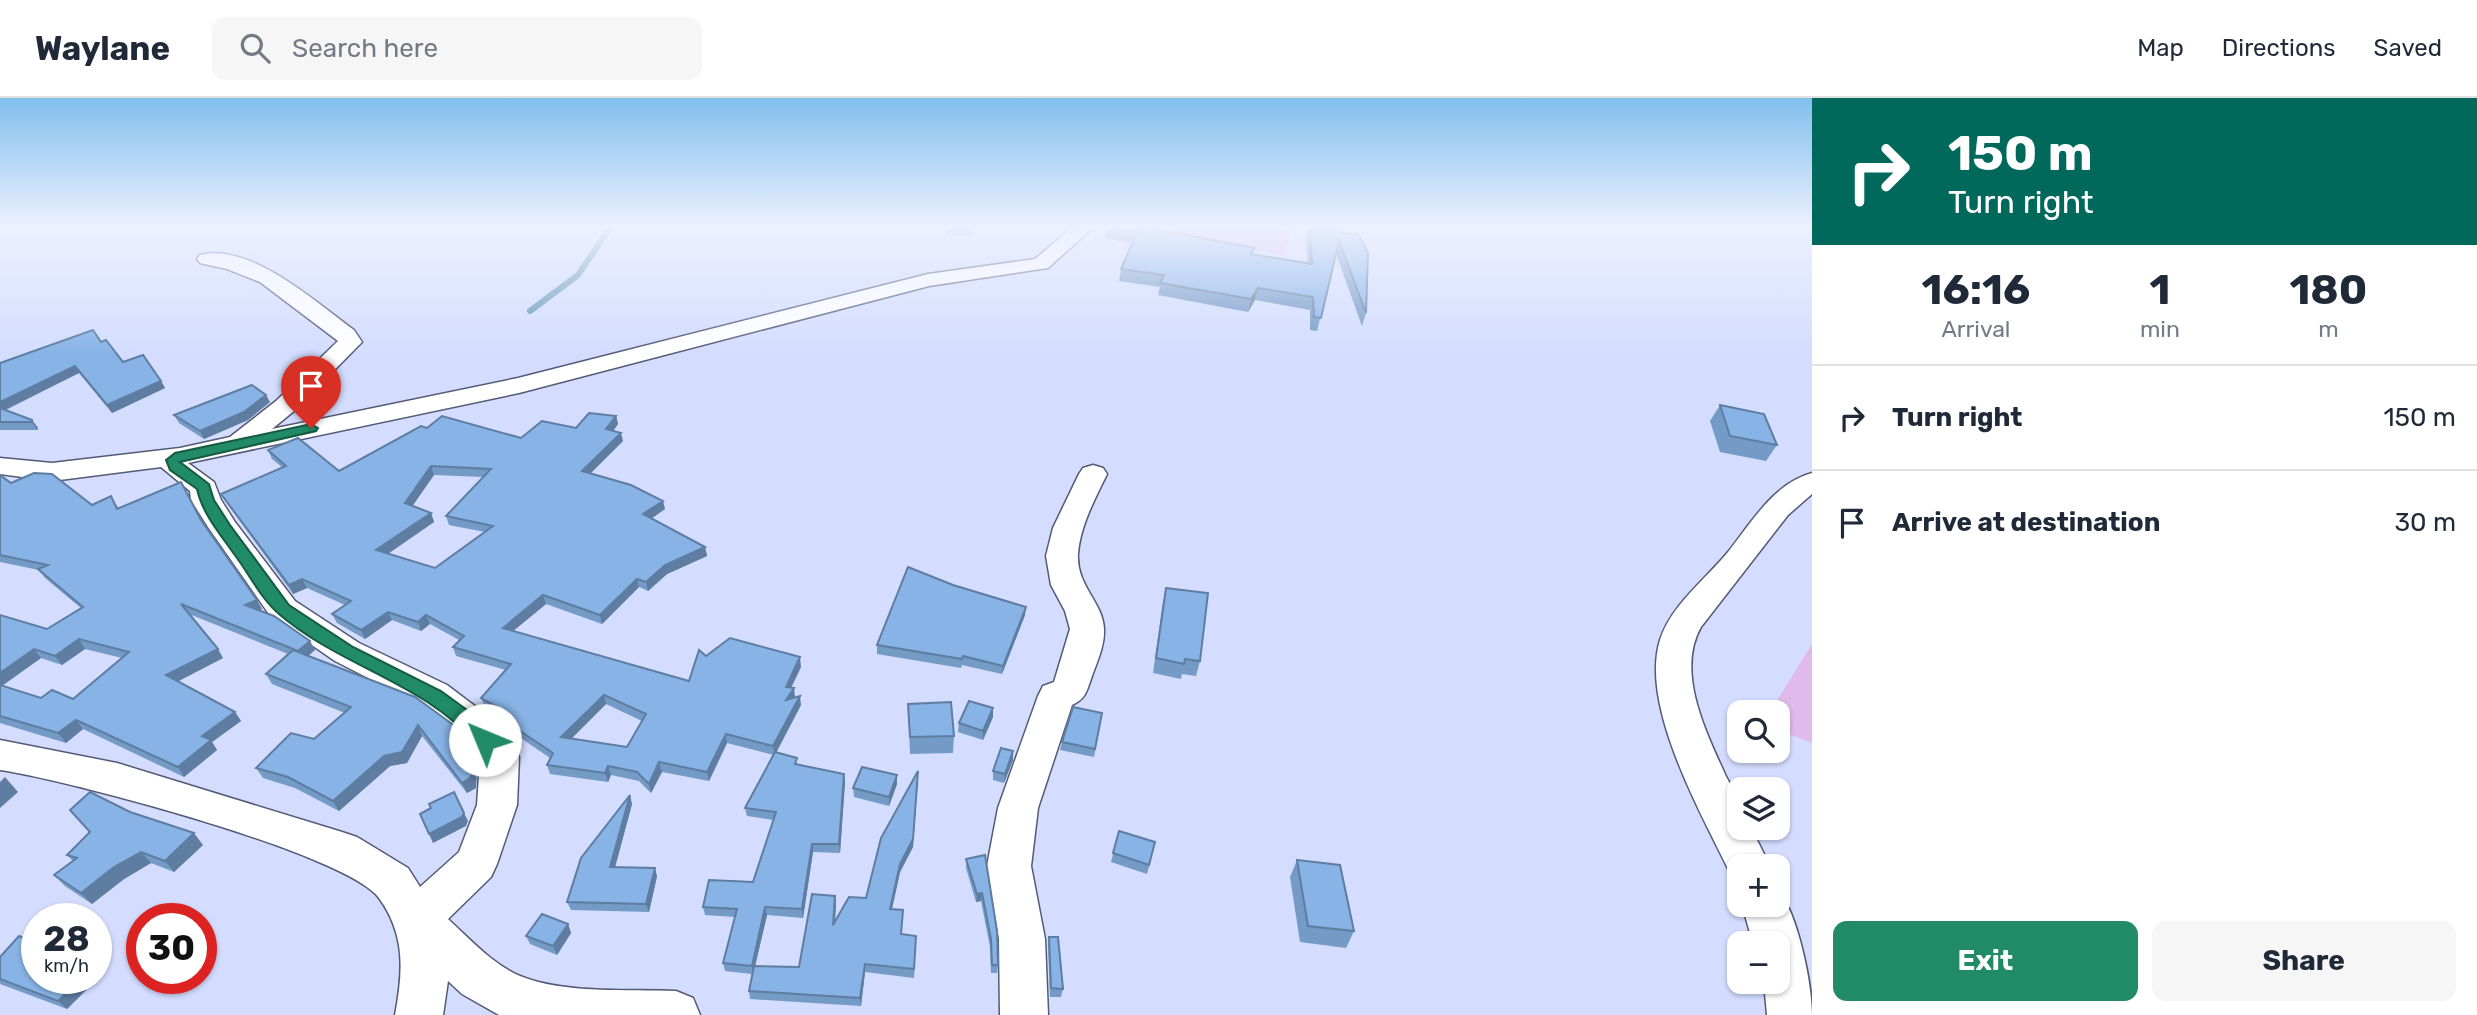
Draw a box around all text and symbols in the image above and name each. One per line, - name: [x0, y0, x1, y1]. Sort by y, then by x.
- search box: [212, 17, 702, 80]
- text: Waylane: [35, 29, 170, 68]
- icon: search: [236, 29, 274, 67]
- text: Search here: [292, 33, 438, 64]
- text: Map: [2137, 34, 2184, 62]
- text: Directions: [2222, 34, 2335, 62]
- text: Saved: [2373, 34, 2442, 62]
- text: 150 m: [1948, 124, 2093, 182]
- icon: right: [1833, 126, 1924, 217]
- text: Turn right: [1948, 183, 2093, 221]
- text: 16:16: [1922, 265, 2030, 315]
- text: 1: [2149, 265, 2170, 315]
- text: 180: [2289, 265, 2367, 315]
- text: Arrival: [1941, 315, 2010, 343]
- text: min: [2140, 315, 2180, 343]
- text: m: [2318, 315, 2339, 343]
- pin: [281, 356, 341, 428]
- icon: arrive: [292, 367, 330, 405]
- icon: right: [1833, 399, 1871, 437]
- text: Turn right: [1892, 402, 2022, 433]
- text: 150 m: [2383, 402, 2456, 433]
- icon: arrive: [1833, 504, 1871, 542]
- text: Arrive at destination: [1892, 507, 2160, 538]
- text: 30 m: [2394, 507, 2456, 538]
- map controls: [1727, 700, 1790, 994]
- button: search: [1727, 700, 1790, 763]
- position arrow: [448, 703, 522, 777]
- button: layers: [1727, 777, 1790, 840]
- button: +: [1727, 854, 1790, 917]
- speed limit sign: 30: [126, 903, 217, 994]
- text: 28: [43, 918, 90, 960]
- button: Exit: [1833, 921, 2138, 1001]
- button: Share: [2152, 921, 2456, 1001]
- button: −: [1727, 931, 1790, 994]
- text: km/h: [44, 955, 89, 977]

